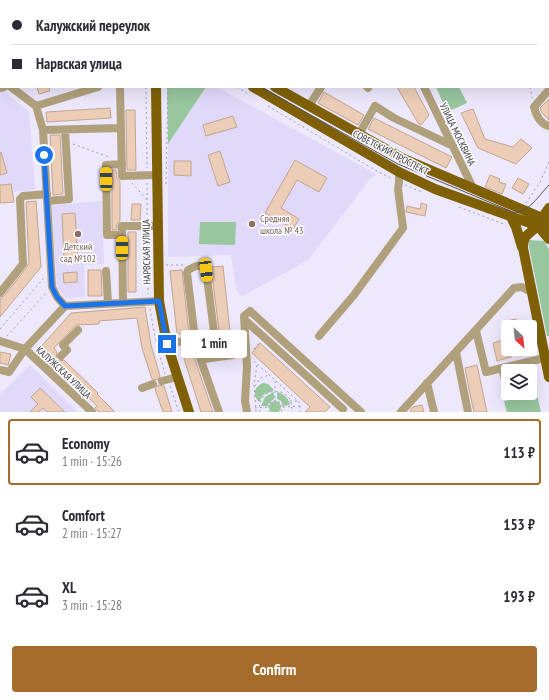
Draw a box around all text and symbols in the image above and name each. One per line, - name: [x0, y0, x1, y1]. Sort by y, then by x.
- text: Калужский переулок: [36, 16, 150, 35]
- text: Нарвская улица: [36, 54, 122, 73]
- street label: УЛИЦА МОСКВИНА: [437, 101, 479, 168]
- street label: СОВЕТСКИЙ ПРОСПЕКТ: [351, 127, 431, 178]
- route start: [35, 146, 53, 164]
- car: [100, 167, 112, 191]
- place label: Средняя школа № 43: [260, 212, 304, 237]
- street label: НАРВСКАЯ УЛИЦА: [139, 219, 154, 285]
- marker: Средняя школа № 43: [247, 219, 257, 229]
- marker: Детский сад №102: [73, 229, 83, 239]
- car: [116, 236, 128, 260]
- place label: Детский сад №102: [60, 240, 96, 265]
- car: [199, 257, 213, 283]
- north arrow: [501, 320, 537, 356]
- map controls: [501, 320, 537, 400]
- callout: 1 min: [181, 330, 247, 358]
- route end: [158, 335, 176, 353]
- text: 1 min: [201, 335, 227, 352]
- street label: КАЛУЖСКАЯ УЛИЦА: [33, 343, 94, 402]
- button: layers: [501, 364, 537, 400]
- icon: car: [14, 434, 50, 470]
- text: Economy: [62, 434, 110, 453]
- text: 113 ₽: [503, 443, 535, 462]
- text: 1 min · 15:26: [62, 453, 122, 470]
- icon: car: [14, 506, 50, 542]
- text: Comfort: [62, 506, 105, 525]
- text: 153 ₽: [503, 515, 535, 534]
- text: 2 min · 15:27: [62, 525, 122, 542]
- icon: car: [14, 578, 50, 614]
- text: XL: [62, 578, 76, 597]
- text: 193 ₽: [503, 587, 535, 606]
- text: 3 min · 15:28: [62, 597, 122, 614]
- button: Confirm: [12, 646, 537, 692]

